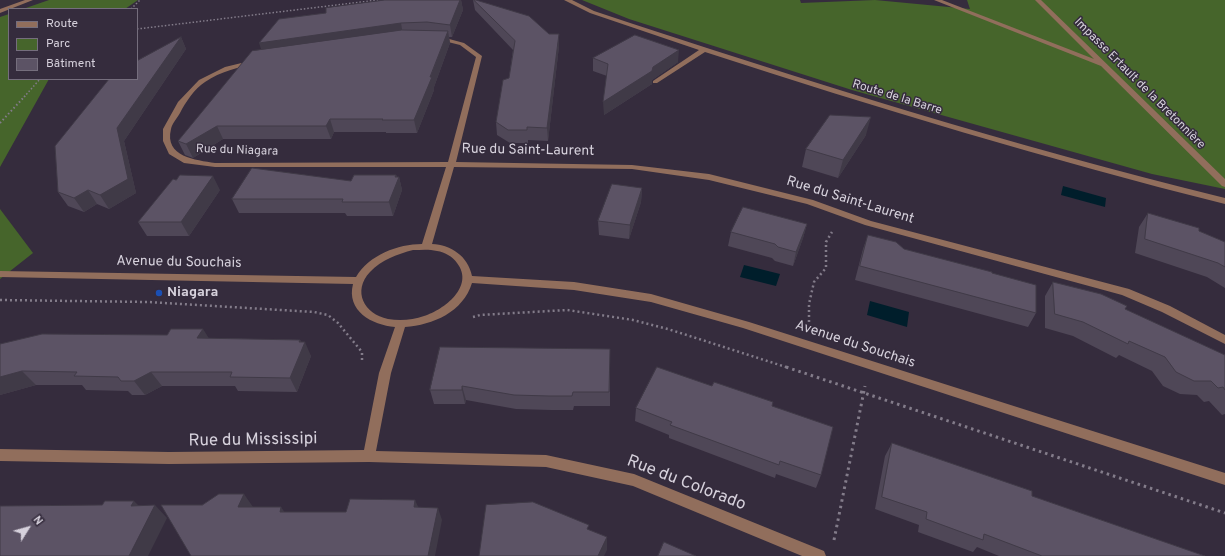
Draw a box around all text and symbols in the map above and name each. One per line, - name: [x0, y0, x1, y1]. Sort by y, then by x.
- legend: [8, 8, 138, 80]
- text: Route: [46, 16, 78, 32]
- street label: Impasse Ertault de la Bretonnière: [1071, 16, 1207, 152]
- text: Parc: [46, 36, 70, 52]
- text: Bâtiment: [46, 56, 96, 72]
- street label: Route de la Barre: [850, 78, 944, 118]
- street label: Rue du Saint-Laurent: [461, 141, 595, 161]
- street label: Rue du Niagara: [196, 142, 278, 160]
- street label: Rue du Saint-Laurent: [784, 174, 916, 228]
- street label: Avenue du Souchais: [116, 254, 242, 272]
- place label: Niagara: [167, 285, 218, 301]
- marker: Niagara: [154, 288, 164, 298]
- street label: Avenue du Souchais: [793, 318, 917, 372]
- street label: Rue du Mississipi: [188, 430, 318, 452]
- street label: Rue du Colorado: [624, 452, 748, 516]
- north arrow: [8, 508, 48, 548]
- text: N: [30, 513, 46, 528]

